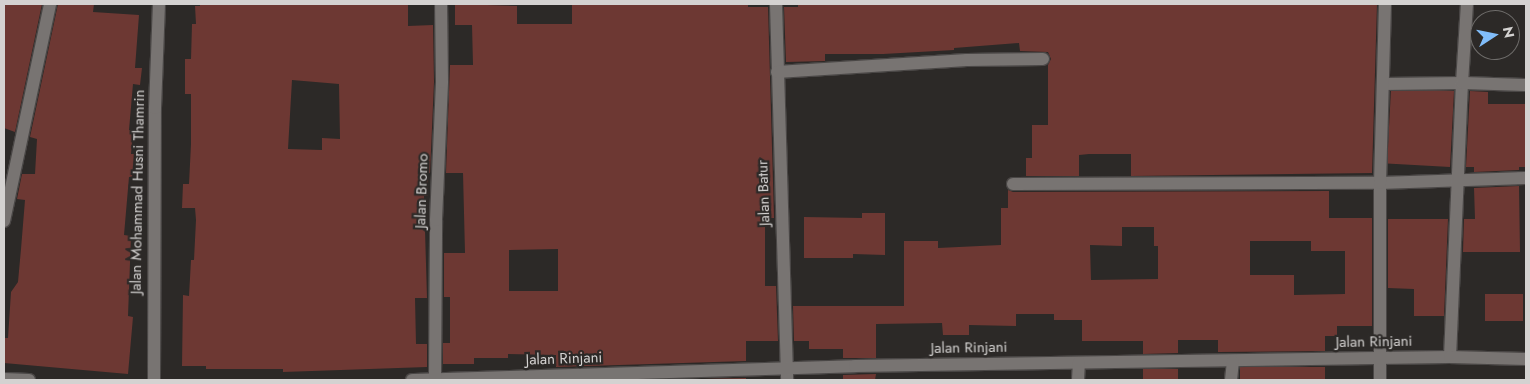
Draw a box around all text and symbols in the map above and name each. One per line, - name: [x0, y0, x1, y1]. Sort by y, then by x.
- north arrow: [1470, 10, 1520, 60]
- text: N: [1498, 25, 1520, 40]
- street label: Jalan Mohammad Husni Thamrin: [127, 90, 149, 294]
- street label: Jalan Bromo: [412, 153, 432, 229]
- street label: Jalan Batur: [754, 160, 774, 226]
- street label: Jalan Rinjani: [1335, 332, 1413, 352]
- street label: Jalan Rinjani: [930, 338, 1008, 358]
- street label: Jalan Rinjani: [525, 349, 603, 369]

